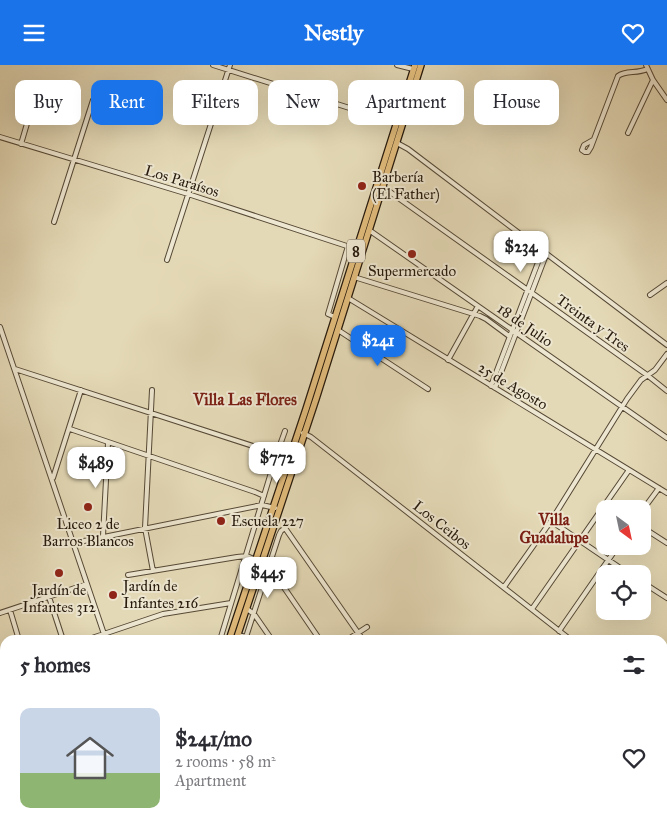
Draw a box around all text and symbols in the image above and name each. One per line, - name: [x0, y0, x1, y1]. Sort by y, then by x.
- icon: menu: [20, 19, 48, 47]
- text: Nestly: [304, 19, 363, 46]
- icon: heart: [619, 19, 647, 47]
- chip: Buy: [15, 80, 81, 125]
- chip: Rent: [91, 80, 163, 125]
- chip: Filters: [173, 80, 258, 125]
- chip: New: [268, 80, 338, 125]
- chip: Apartment: [348, 80, 464, 125]
- chip: House: [474, 80, 559, 125]
- street label: Los Paraísos: [143, 161, 221, 201]
- place label: Barbería (El Father): [372, 168, 440, 204]
- marker: Barbería (El Father): [356, 180, 368, 192]
- pin: $234: [491, 231, 551, 273]
- text: $234: [505, 237, 537, 256]
- road number: 8: [347, 240, 365, 263]
- marker: Supermercado: [406, 248, 418, 260]
- place label: Supermercado: [368, 262, 456, 280]
- street label: Treinta y Tres: [553, 290, 633, 356]
- street label: 18 de Julio: [493, 299, 556, 352]
- pin: $241: [348, 325, 408, 367]
- text: $241: [362, 331, 394, 350]
- street label: 25 de Agosto: [475, 358, 551, 414]
- district label: Villa Las Flores: [192, 390, 297, 409]
- pin: $772: [247, 441, 307, 484]
- pin: $489: [66, 447, 126, 489]
- text: $772: [260, 448, 294, 467]
- text: $489: [78, 453, 114, 472]
- street label: Los Ceibos: [409, 497, 475, 553]
- north arrow: [596, 500, 651, 555]
- map controls: [596, 500, 651, 620]
- marker: Liceo 2 de Barros Blancos: [82, 501, 94, 513]
- district label: Villa Guadalupe: [519, 510, 589, 548]
- place label: Escuela 227: [231, 512, 304, 530]
- place label: Liceo 2 de Barros Blancos: [42, 515, 134, 550]
- marker: Escuela 227: [215, 515, 227, 527]
- pin: $445: [238, 557, 298, 599]
- text: $445: [251, 563, 285, 582]
- button: locate: [596, 565, 651, 620]
- marker: Jardín de Infantes 312: [53, 567, 65, 579]
- place label: Jardín de Infantes 216: [121, 577, 200, 612]
- place label: Jardín de Infantes 312: [22, 581, 96, 616]
- marker: Jardín de Infantes 216: [107, 589, 119, 601]
- icon: filters: [620, 651, 648, 679]
- text: 5 homes: [20, 652, 91, 678]
- text: $241/mo: [175, 726, 252, 752]
- icon: home: [60, 728, 120, 788]
- icon: heart: [620, 744, 648, 772]
- text: 2 rooms · 58 m²: [175, 752, 276, 771]
- text: Apartment: [175, 771, 247, 790]

